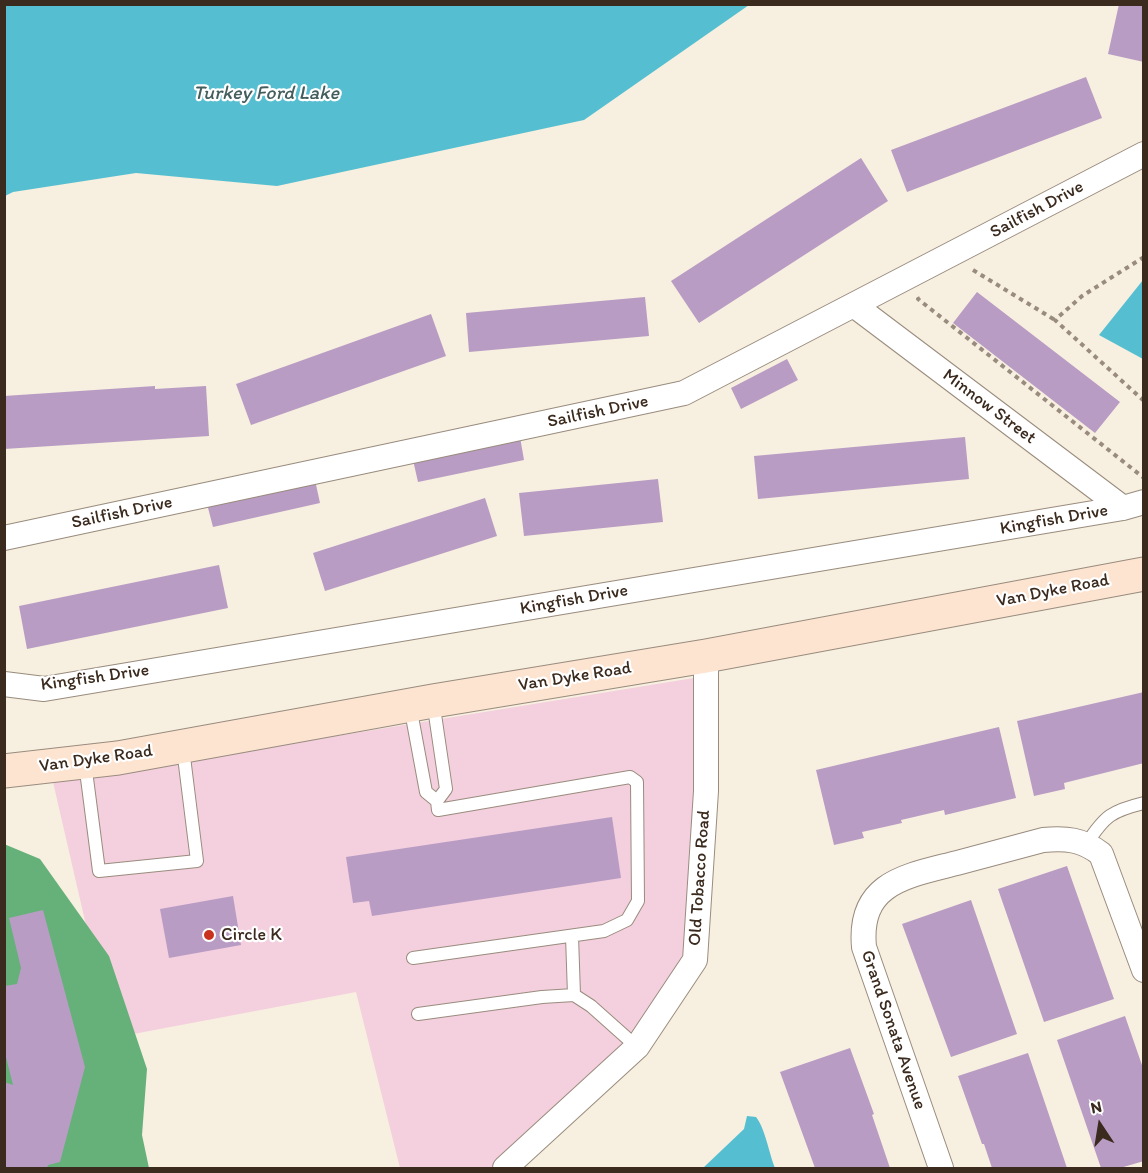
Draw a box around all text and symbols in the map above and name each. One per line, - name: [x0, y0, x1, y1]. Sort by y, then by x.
- water label: Turkey Ford Lake: [193, 82, 339, 106]
- street label: Sailfish Drive: [987, 176, 1087, 244]
- street label: Minnow Street: [938, 365, 1040, 449]
- street label: Sailfish Drive: [545, 391, 651, 433]
- street label: Sailfish Drive: [69, 492, 175, 534]
- street label: Kingfish Drive: [998, 500, 1110, 540]
- street label: Van Dyke Road: [995, 569, 1111, 613]
- street label: Kingfish Drive: [518, 580, 630, 620]
- street label: Van Dyke Road: [517, 657, 633, 697]
- street label: Kingfish Drive: [39, 660, 151, 696]
- street label: Van Dyke Road: [38, 740, 154, 778]
- street label: Old Tobacco Road: [684, 809, 716, 947]
- place label: Circle K: [221, 924, 282, 946]
- marker: Circle K: [202, 928, 216, 942]
- street label: Grand Sonata Avenue: [856, 947, 930, 1113]
- north arrow: [1070, 1095, 1130, 1155]
- text: N: [1089, 1096, 1103, 1117]

